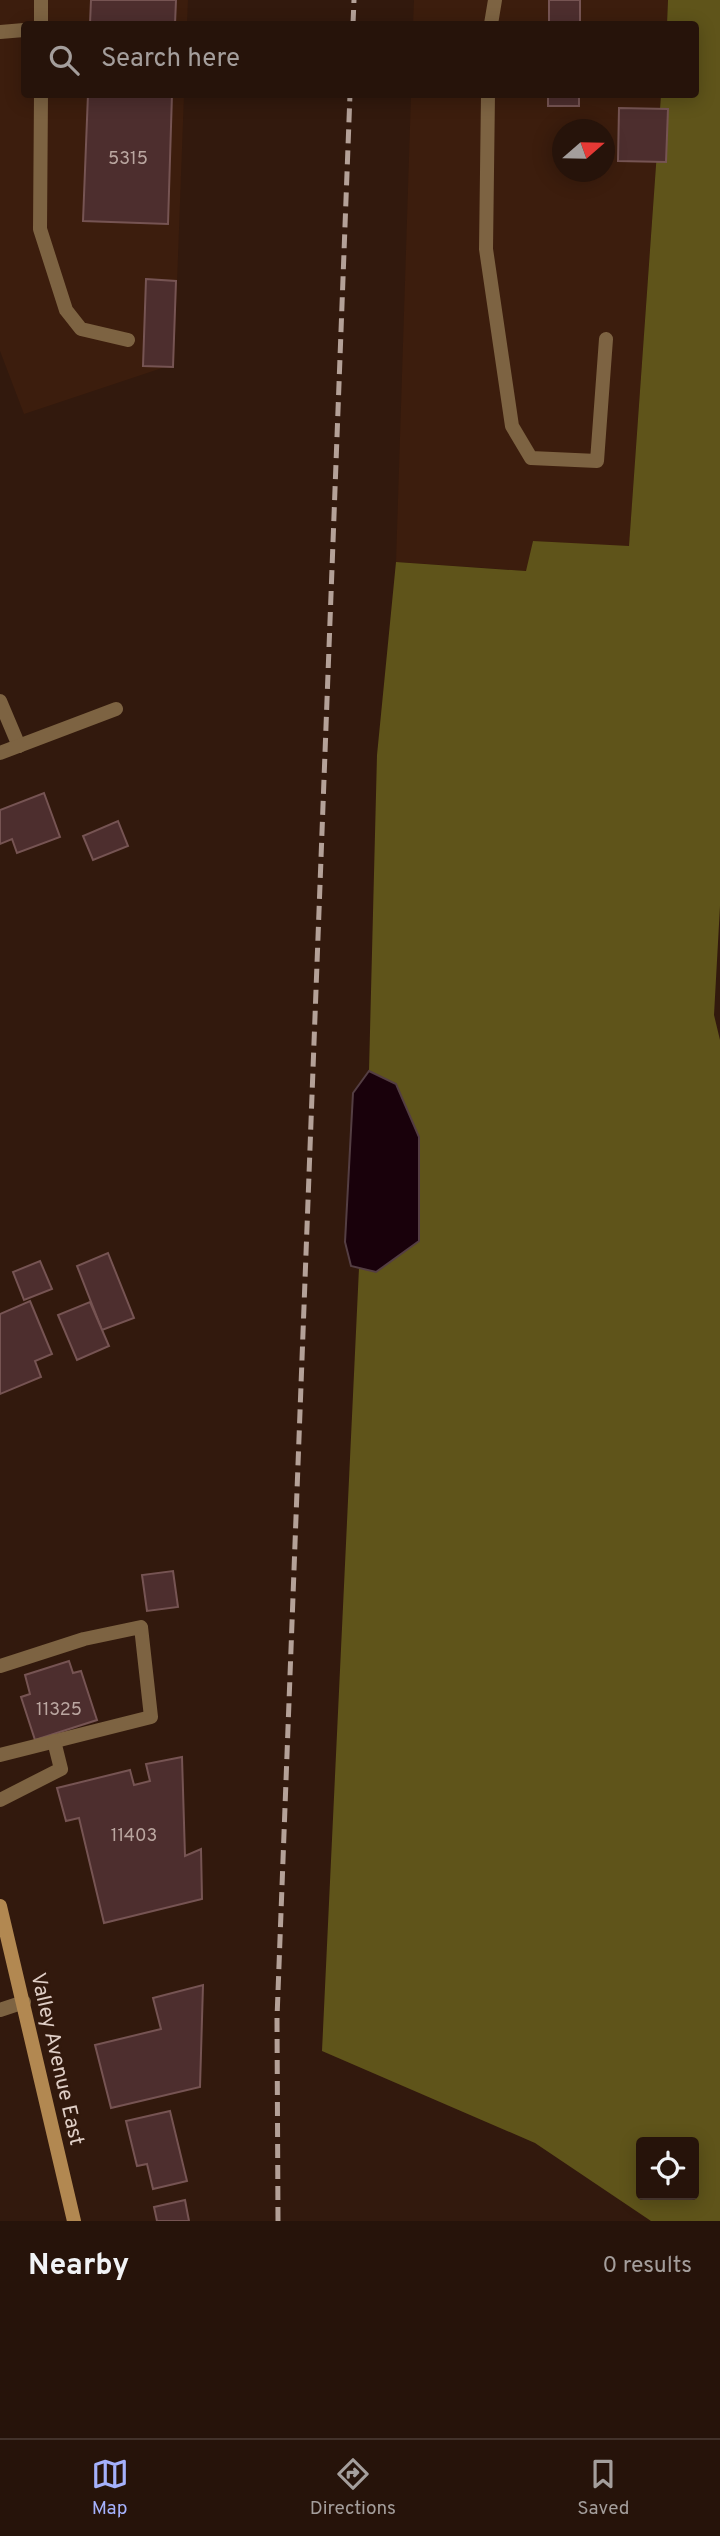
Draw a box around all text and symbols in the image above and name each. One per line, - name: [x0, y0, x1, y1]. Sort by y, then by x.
- search box: [21, 21, 699, 98]
- icon: search: [45, 41, 83, 79]
- text: Search here: [101, 43, 240, 76]
- north arrow: [552, 119, 615, 182]
- house number: 5315: [108, 148, 148, 171]
- house number: 11325: [36, 1699, 82, 1722]
- house number: 11403: [111, 1825, 157, 1848]
- street label: Valley Avenue East: [24, 1970, 90, 2148]
- map controls: [636, 2137, 699, 2200]
- button: locate: [636, 2137, 699, 2200]
- text: Nearby: [28, 2248, 129, 2285]
- text: 0 results: [603, 2252, 692, 2281]
- tab: Map: [91, 2455, 129, 2521]
- tab: Directions: [310, 2455, 396, 2521]
- tab: Saved: [577, 2455, 629, 2521]

